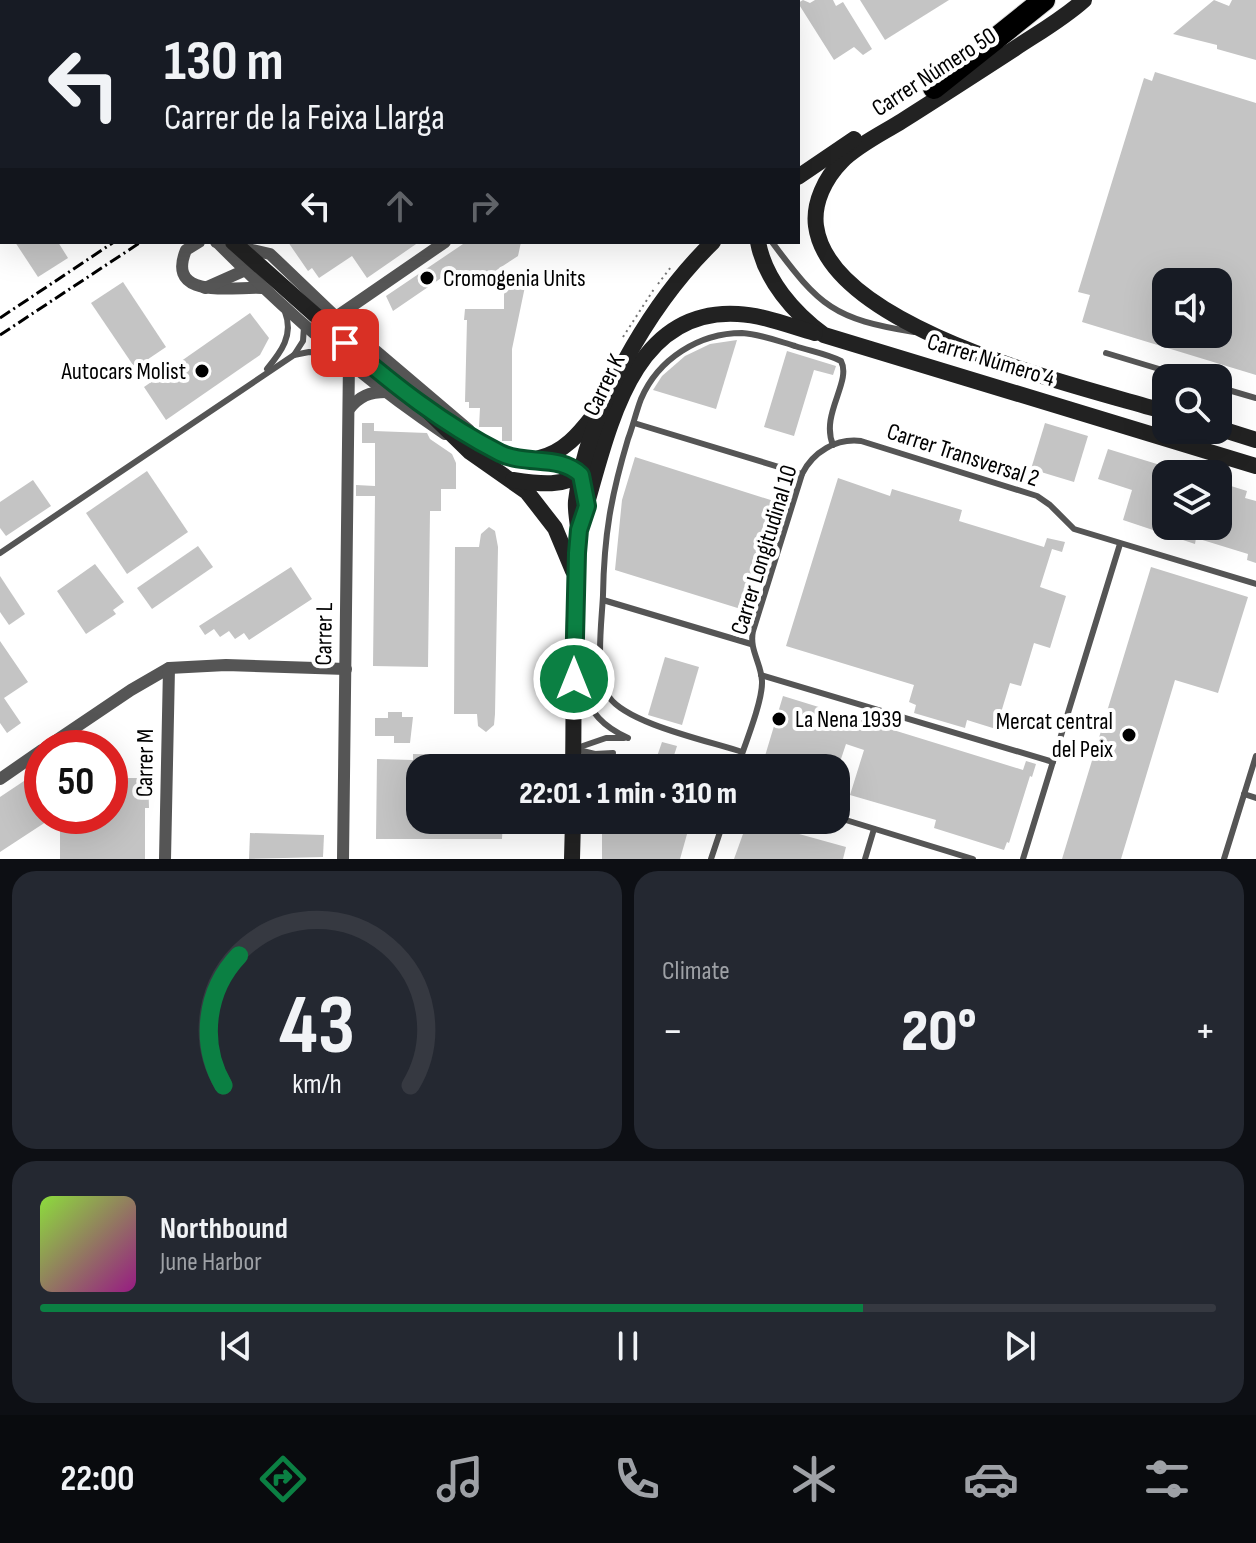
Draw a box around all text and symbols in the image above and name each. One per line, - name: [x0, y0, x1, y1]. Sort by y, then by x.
- street label: Carrer Número 50: [866, 21, 1002, 123]
- text: 130 m: [164, 29, 284, 96]
- icon: left: [32, 32, 136, 136]
- text: Carrer de la Feixa Llarga: [164, 97, 445, 140]
- icon: left: [294, 184, 338, 228]
- icon: ahead: [378, 184, 422, 228]
- icon: right: [462, 184, 506, 228]
- place label: Cromogenia Units: [443, 264, 586, 293]
- map controls: [1152, 268, 1232, 540]
- button: sound: [1152, 268, 1232, 348]
- marker: Cromogenia Units: [418, 269, 436, 287]
- pin: [311, 309, 379, 377]
- icon: arrive: [323, 321, 367, 365]
- street label: Carrer Número 4: [924, 327, 1058, 393]
- street label: Carrer K: [577, 349, 631, 421]
- place label: Autocars Molist: [61, 357, 186, 386]
- marker: Autocars Molist: [193, 362, 211, 380]
- button: search: [1152, 364, 1232, 444]
- street label: Carrer Transversal 2: [883, 417, 1043, 493]
- button: layers: [1152, 460, 1232, 540]
- street label: Carrer Longitudinal 10: [724, 462, 804, 638]
- street label: Carrer L: [309, 602, 339, 666]
- position arrow: [532, 637, 616, 721]
- place label: La Nena 1939: [795, 705, 902, 734]
- place label: Mercat central del Peix: [996, 707, 1113, 764]
- marker: La Nena 1939: [770, 710, 788, 728]
- marker: Mercat central del Peix: [1120, 726, 1138, 744]
- street label: Carrer M: [130, 729, 160, 797]
- speed limit sign: 50: [24, 730, 128, 834]
- text: 22:01 · 1 min · 310 m: [519, 776, 737, 812]
- text: Climate: [662, 956, 730, 987]
- text: 43: [279, 977, 355, 1077]
- text: 20°: [901, 996, 977, 1068]
- text: −: [662, 1005, 684, 1058]
- text: +: [1194, 1005, 1216, 1058]
- text: km/h: [292, 1067, 342, 1102]
- text: Northbound: [160, 1211, 288, 1247]
- text: June Harbor: [160, 1247, 262, 1278]
- icon: previous: [214, 1324, 258, 1368]
- icon: pause: [606, 1324, 650, 1368]
- icon: next: [998, 1324, 1042, 1368]
- icon: directions: [255, 1451, 311, 1507]
- icon: music: [432, 1451, 488, 1507]
- icon: phone: [609, 1451, 665, 1507]
- icon: climate: [786, 1451, 842, 1507]
- icon: car: [963, 1451, 1019, 1507]
- icon: filters: [1139, 1451, 1195, 1507]
- text: 22:00: [60, 1458, 134, 1501]

